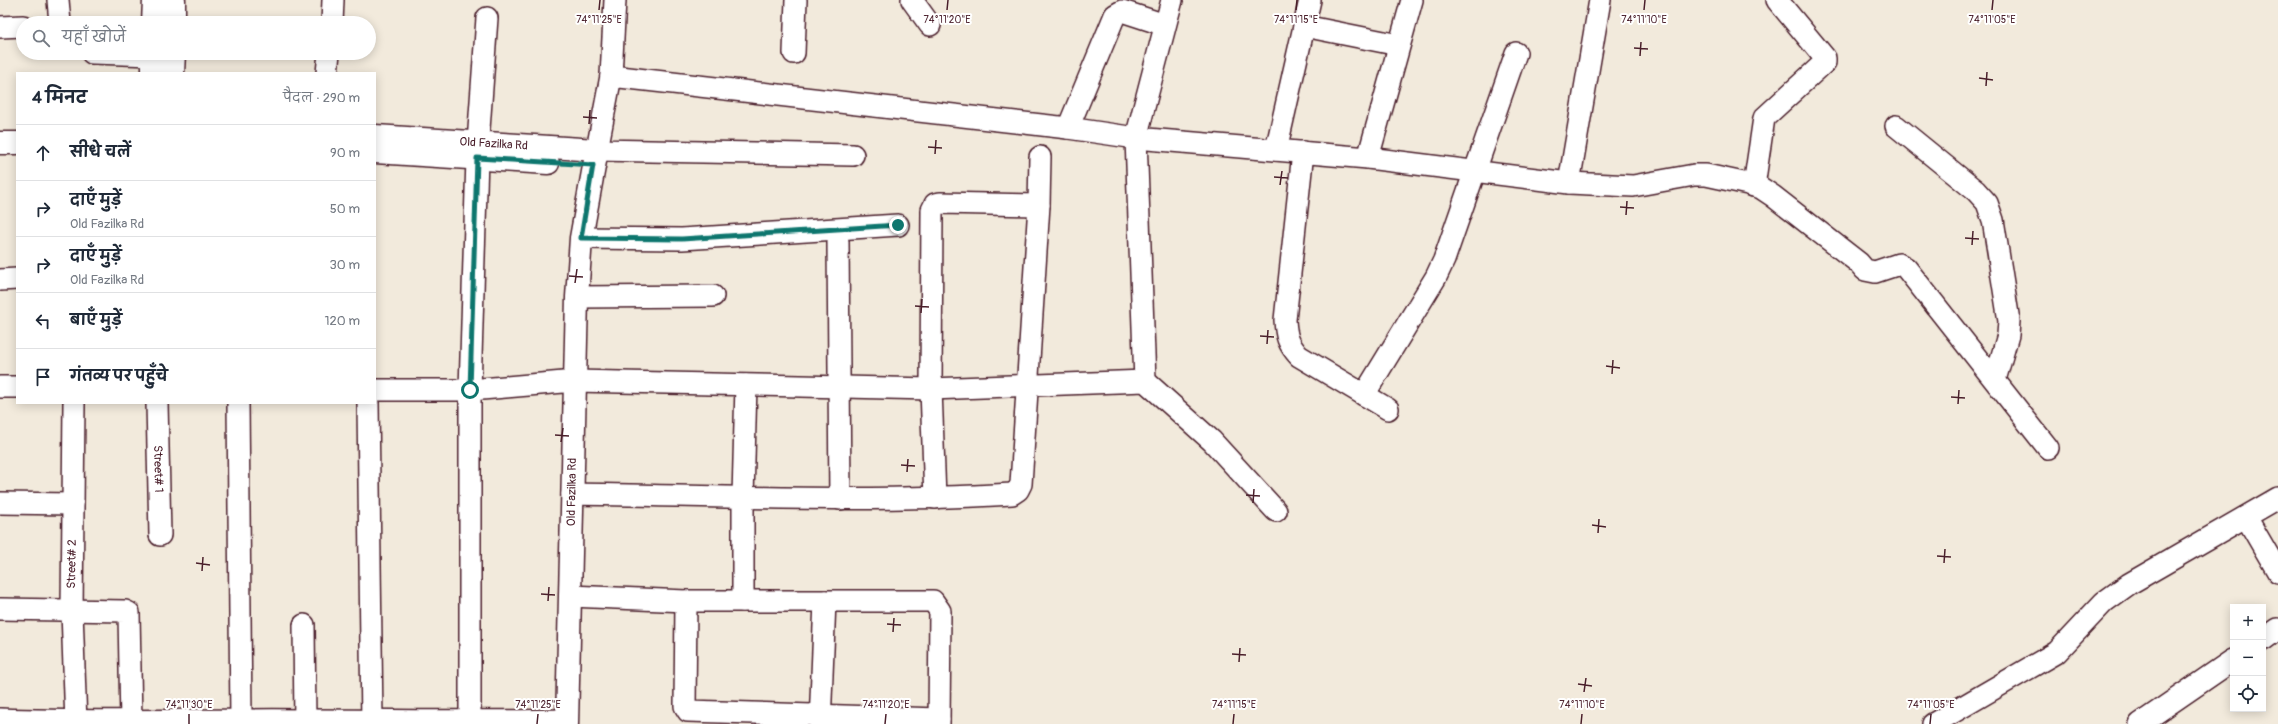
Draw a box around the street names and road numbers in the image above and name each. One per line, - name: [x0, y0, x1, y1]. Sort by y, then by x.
- street label: Old Fazilka Rd: [459, 134, 528, 153]
- street label: Street# 1: [150, 445, 167, 493]
- street label: Old Fazilka Rd: [564, 458, 580, 526]
- street label: Street# 2: [64, 539, 80, 589]

